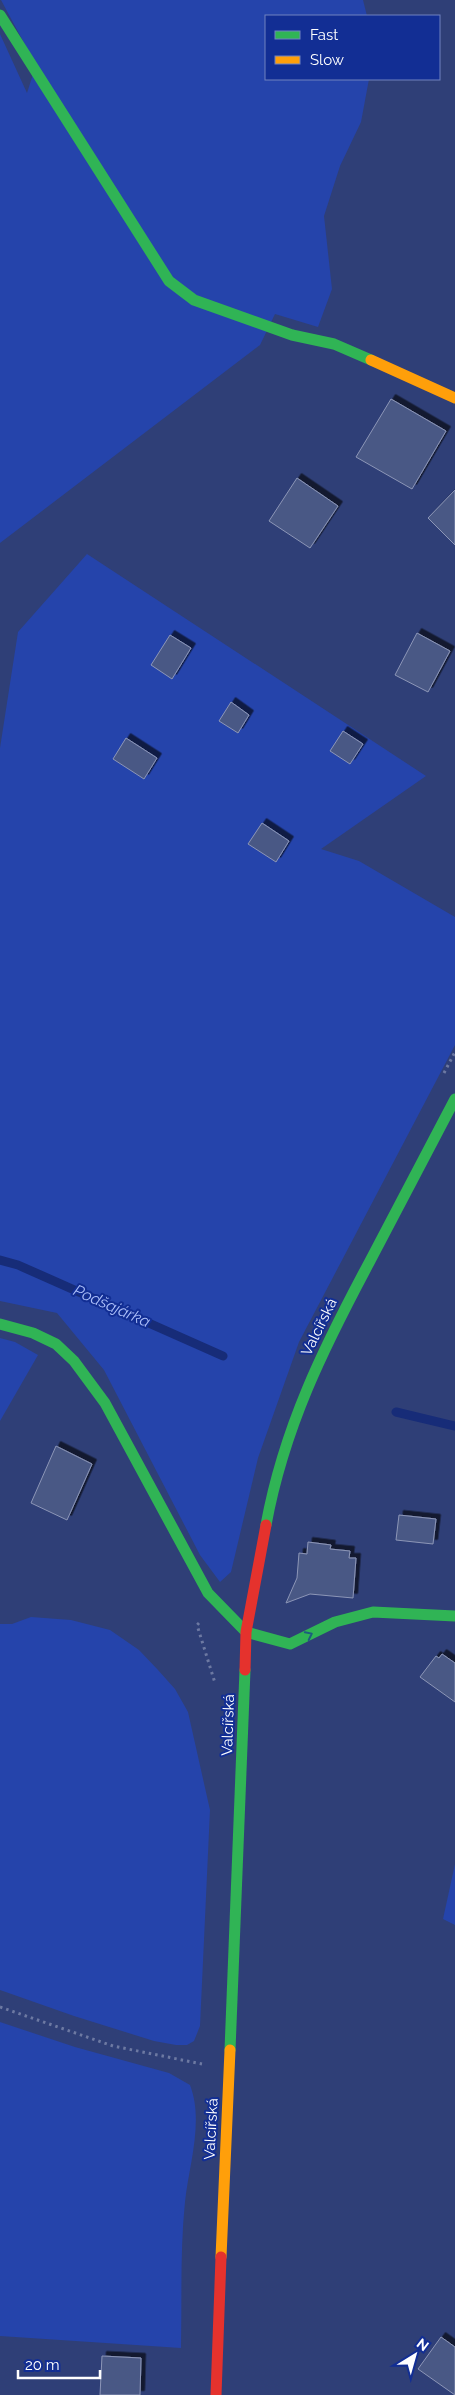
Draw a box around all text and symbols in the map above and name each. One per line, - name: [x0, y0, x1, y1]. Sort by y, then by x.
- legend: [265, 15, 440, 80]
- text: Fast: [310, 26, 338, 44]
- text: Slow: [310, 51, 344, 69]
- water label: Podšajárka: [71, 1281, 154, 1332]
- street label: Valcířská: [297, 1295, 341, 1359]
- one-way arrow: [304, 1631, 313, 1641]
- street label: Valcířská: [218, 1694, 238, 1756]
- street label: Valcířská: [200, 2098, 222, 2160]
- north arrow: [390, 2330, 440, 2380]
- text: N: [414, 2335, 432, 2354]
- scale bar: [18, 2348, 100, 2380]
- text: 20 m: [25, 2356, 60, 2374]

